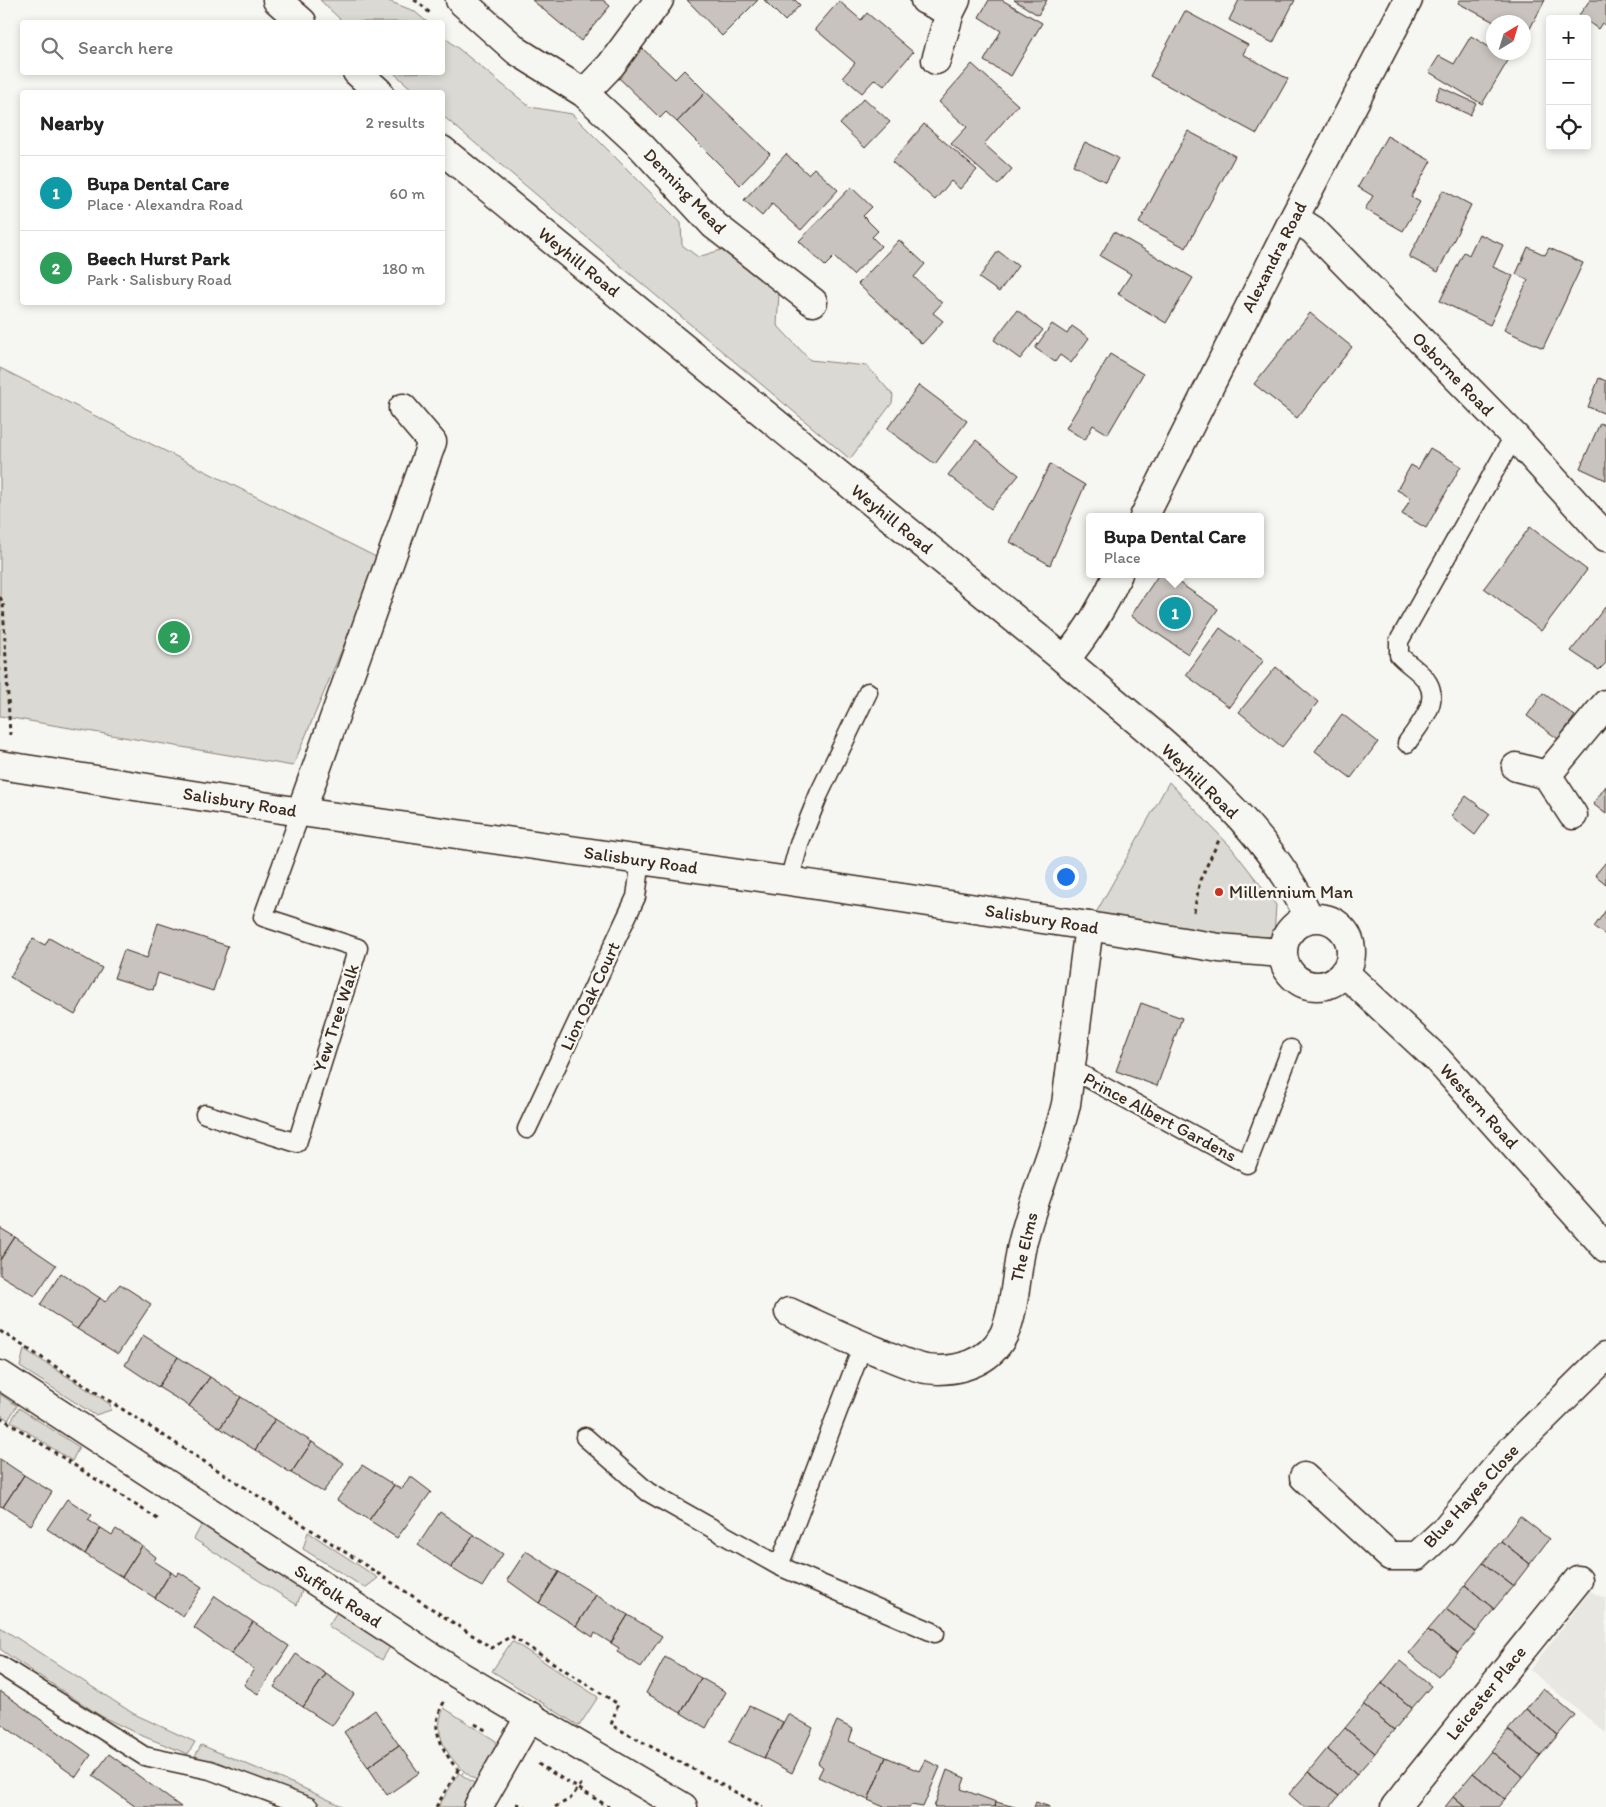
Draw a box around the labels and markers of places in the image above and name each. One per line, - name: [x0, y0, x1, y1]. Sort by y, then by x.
- pin: 1: [1159, 594, 1191, 632]
- pin: 2: [158, 618, 190, 656]
- place label: Millennium Man: [1229, 881, 1353, 903]
- marker: Millennium Man: [1213, 886, 1225, 898]

